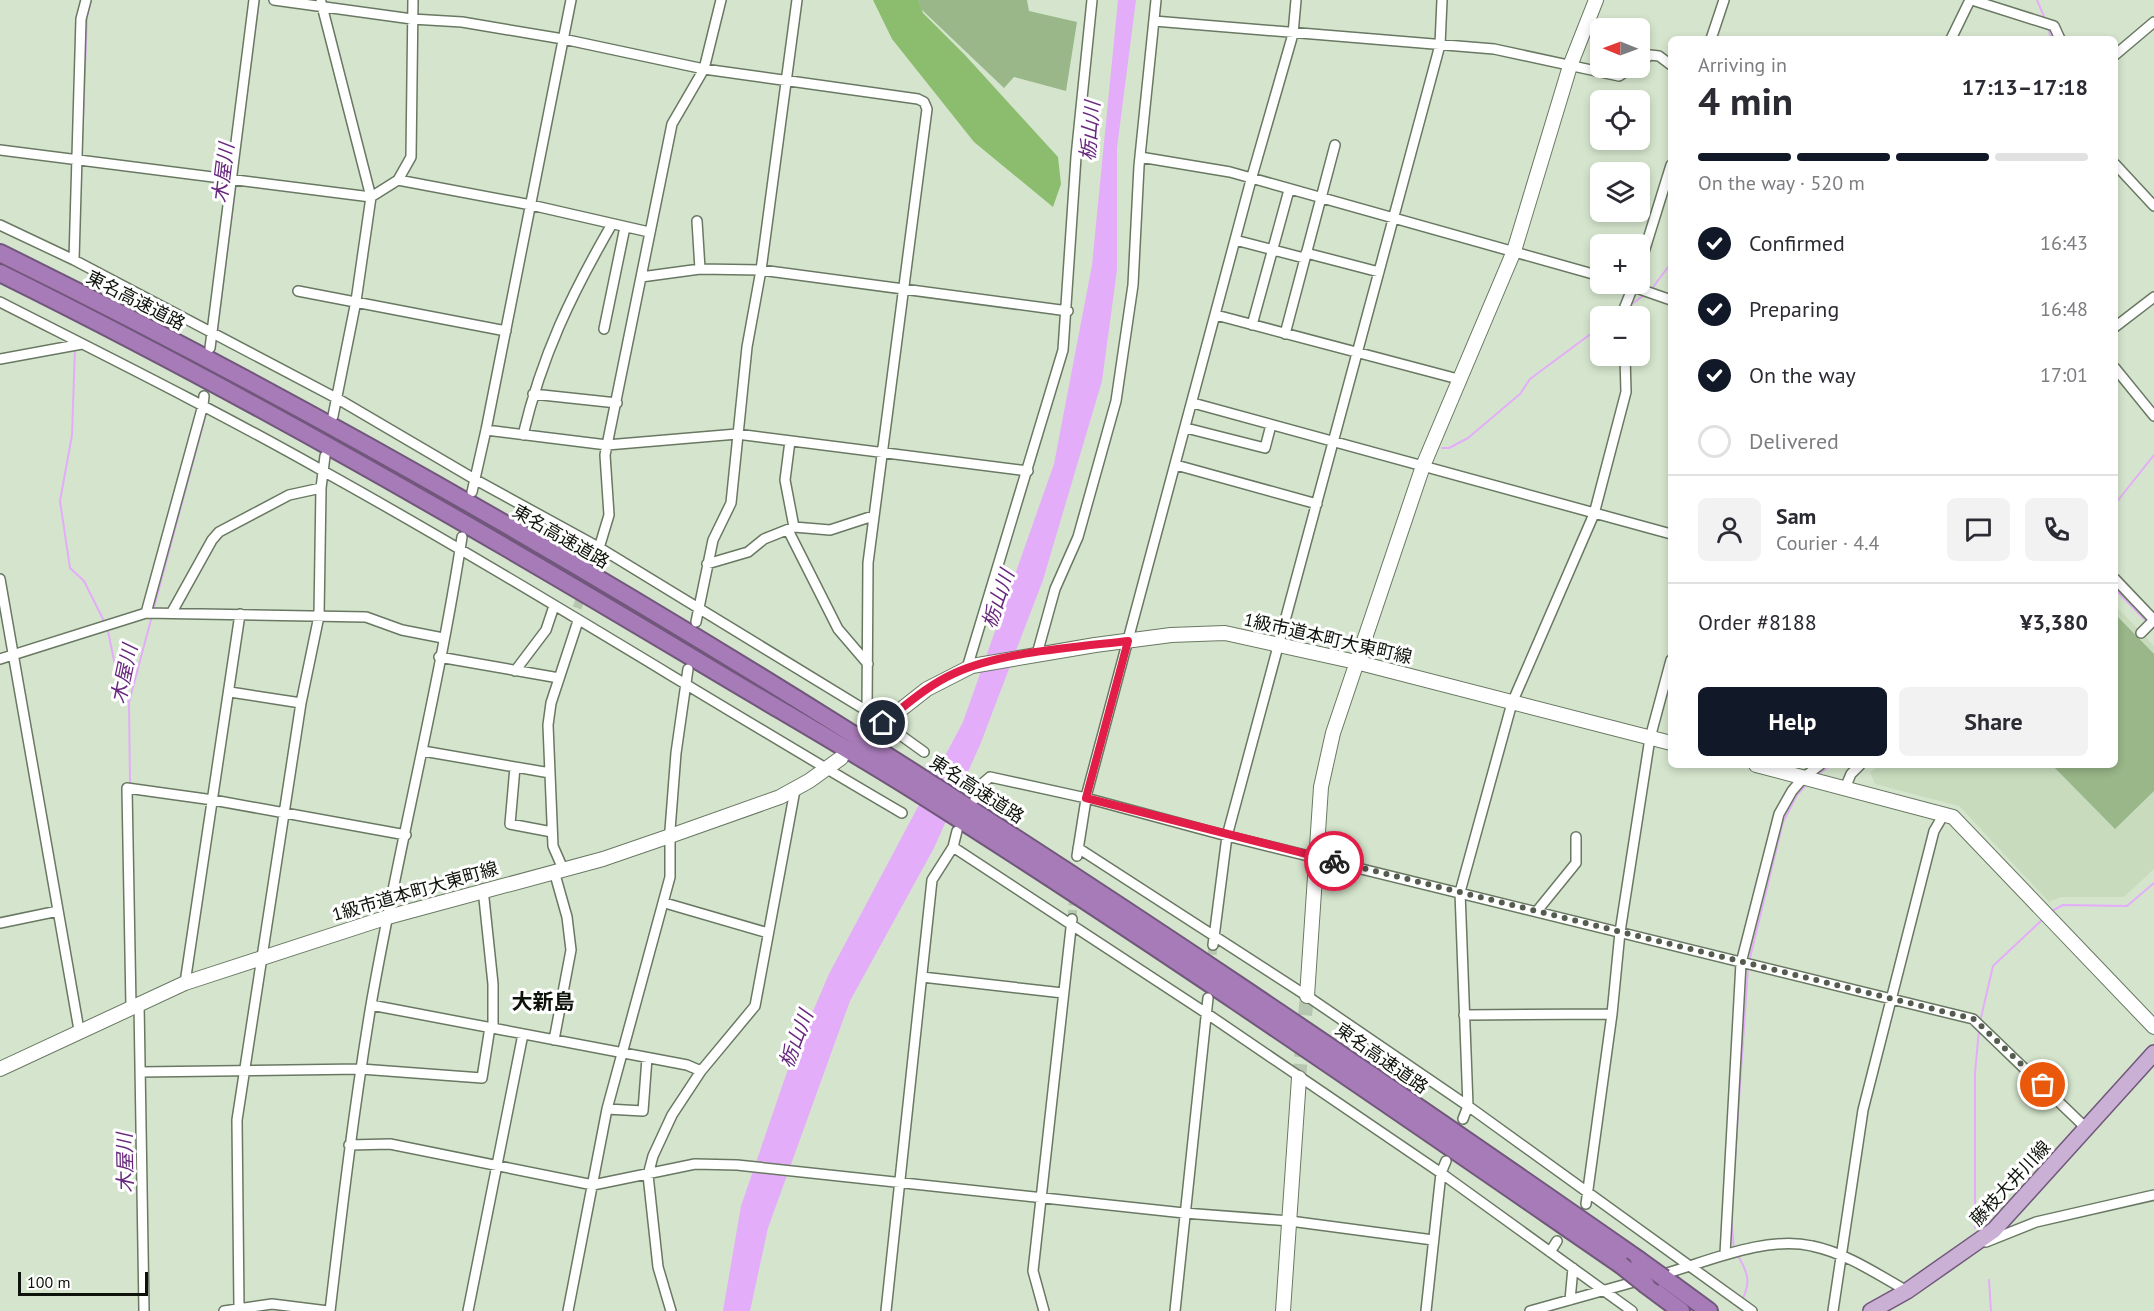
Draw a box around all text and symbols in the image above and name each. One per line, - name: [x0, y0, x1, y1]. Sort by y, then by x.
- north arrow: [1590, 18, 1650, 78]
- map controls: [1590, 18, 1650, 366]
- text: Arriving in: [1698, 52, 1787, 78]
- text: 17:13–17:18: [1962, 73, 2088, 101]
- text: 4 min: [1698, 75, 1793, 126]
- button: locate: [1590, 90, 1650, 150]
- water label: 栃山川: [1074, 98, 1106, 162]
- water label: 木屋川: [206, 140, 240, 204]
- button: layers: [1590, 162, 1650, 222]
- text: On the way · 520 m: [1698, 170, 1865, 196]
- icon: check: [1698, 227, 1731, 260]
- text: Confirmed: [1749, 229, 1845, 257]
- text: 16:43: [2040, 230, 2088, 256]
- button: +: [1590, 234, 1650, 294]
- street label: 東名高速道路: [83, 265, 189, 335]
- icon: check: [1698, 293, 1731, 326]
- text: Preparing: [1749, 295, 1839, 323]
- text: 16:48: [2040, 296, 2088, 322]
- button: −: [1590, 306, 1650, 366]
- icon: check: [1698, 359, 1731, 392]
- text: On the way: [1749, 361, 1856, 389]
- text: 17:01: [2040, 362, 2088, 388]
- text: Delivered: [1749, 427, 1839, 455]
- button: person: [1698, 498, 1761, 561]
- button: chat: [1947, 498, 2010, 561]
- button: phone: [2025, 498, 2088, 561]
- street label: 東名高速道路: [508, 499, 614, 573]
- text: Sam: [1776, 502, 1816, 530]
- text: Courier · 4.4: [1776, 530, 1879, 556]
- water label: 栃山川: [976, 565, 1021, 632]
- street label: 1級市道本町大東町線: [1242, 607, 1414, 669]
- text: Order #8188: [1698, 608, 1817, 636]
- text: ¥3,380: [2020, 608, 2088, 636]
- water label: 木屋川: [105, 640, 143, 706]
- button: Help: [1698, 687, 1887, 756]
- button: Share: [1899, 687, 2088, 756]
- pin: [857, 697, 908, 748]
- icon: home: [866, 706, 899, 739]
- street label: 東名高速道路: [925, 750, 1029, 828]
- courier: [1304, 831, 1364, 891]
- icon: bike: [1318, 845, 1351, 878]
- street label: 1級市道本町大東町線: [329, 856, 501, 926]
- district label: 大新島: [512, 988, 575, 1015]
- water label: 栃山川: [773, 1004, 820, 1072]
- street label: 東名高速道路: [1331, 1018, 1433, 1098]
- pin: [2017, 1059, 2068, 1110]
- icon: bag: [2026, 1068, 2059, 1101]
- water label: 木屋川: [111, 1131, 139, 1193]
- street label: 藤枝大井川線: [1965, 1136, 2055, 1230]
- scale bar: [18, 1269, 148, 1296]
- text: 100 m: [27, 1272, 70, 1292]

